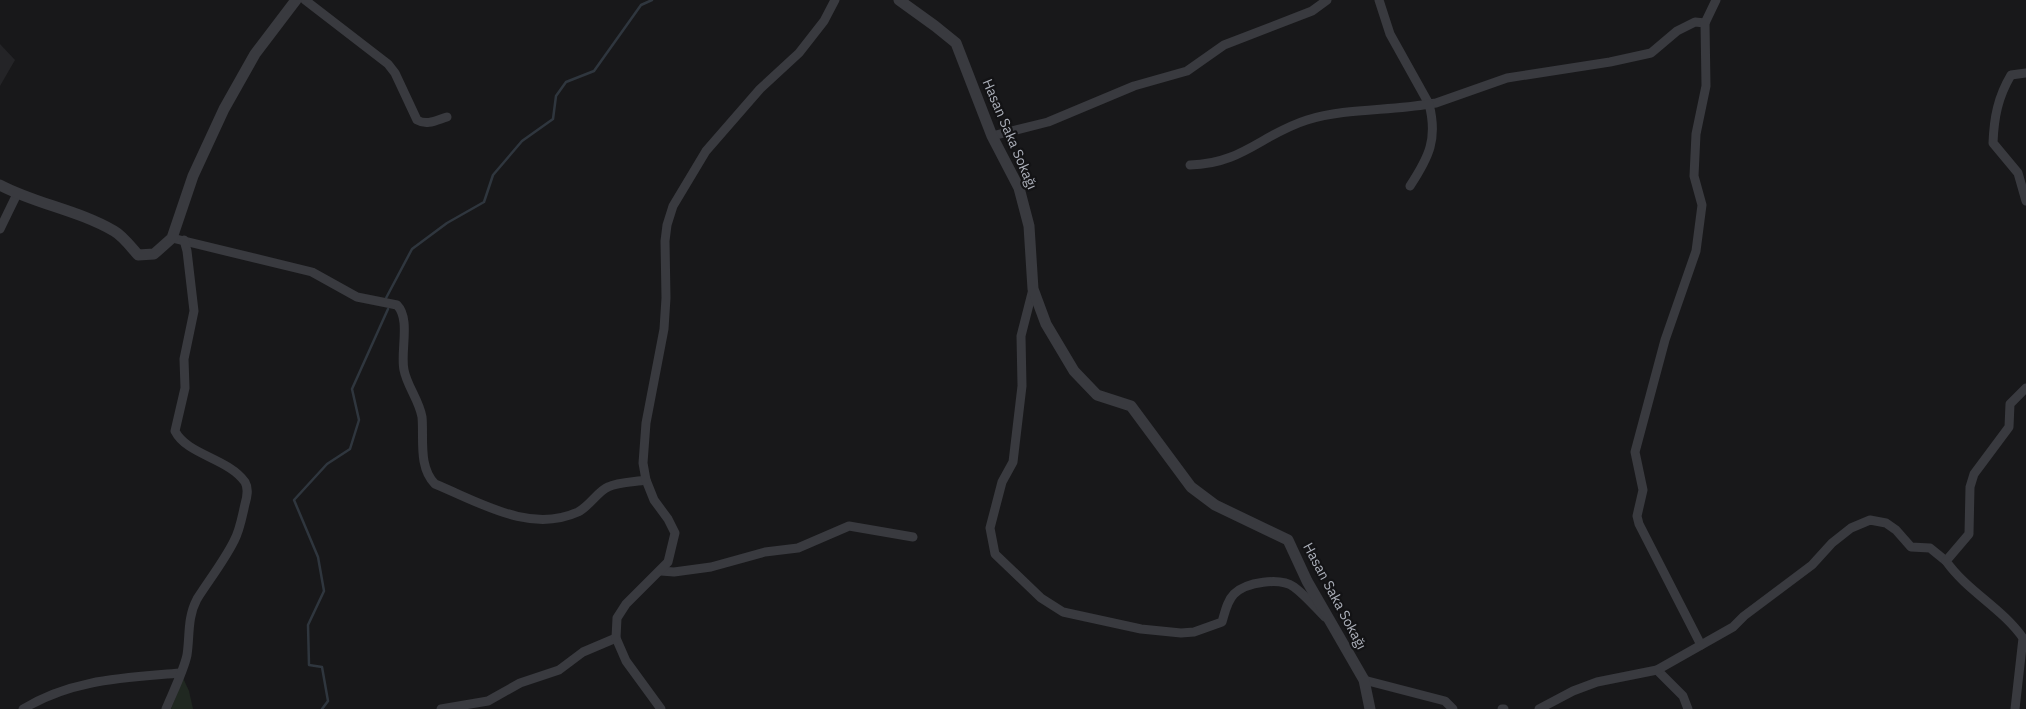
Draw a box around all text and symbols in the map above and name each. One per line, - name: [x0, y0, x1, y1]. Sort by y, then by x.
- street label: Hasan Saka Sokağı: [979, 76, 1041, 192]
- street label: Hasan Saka Sokağı: [1299, 540, 1371, 652]

